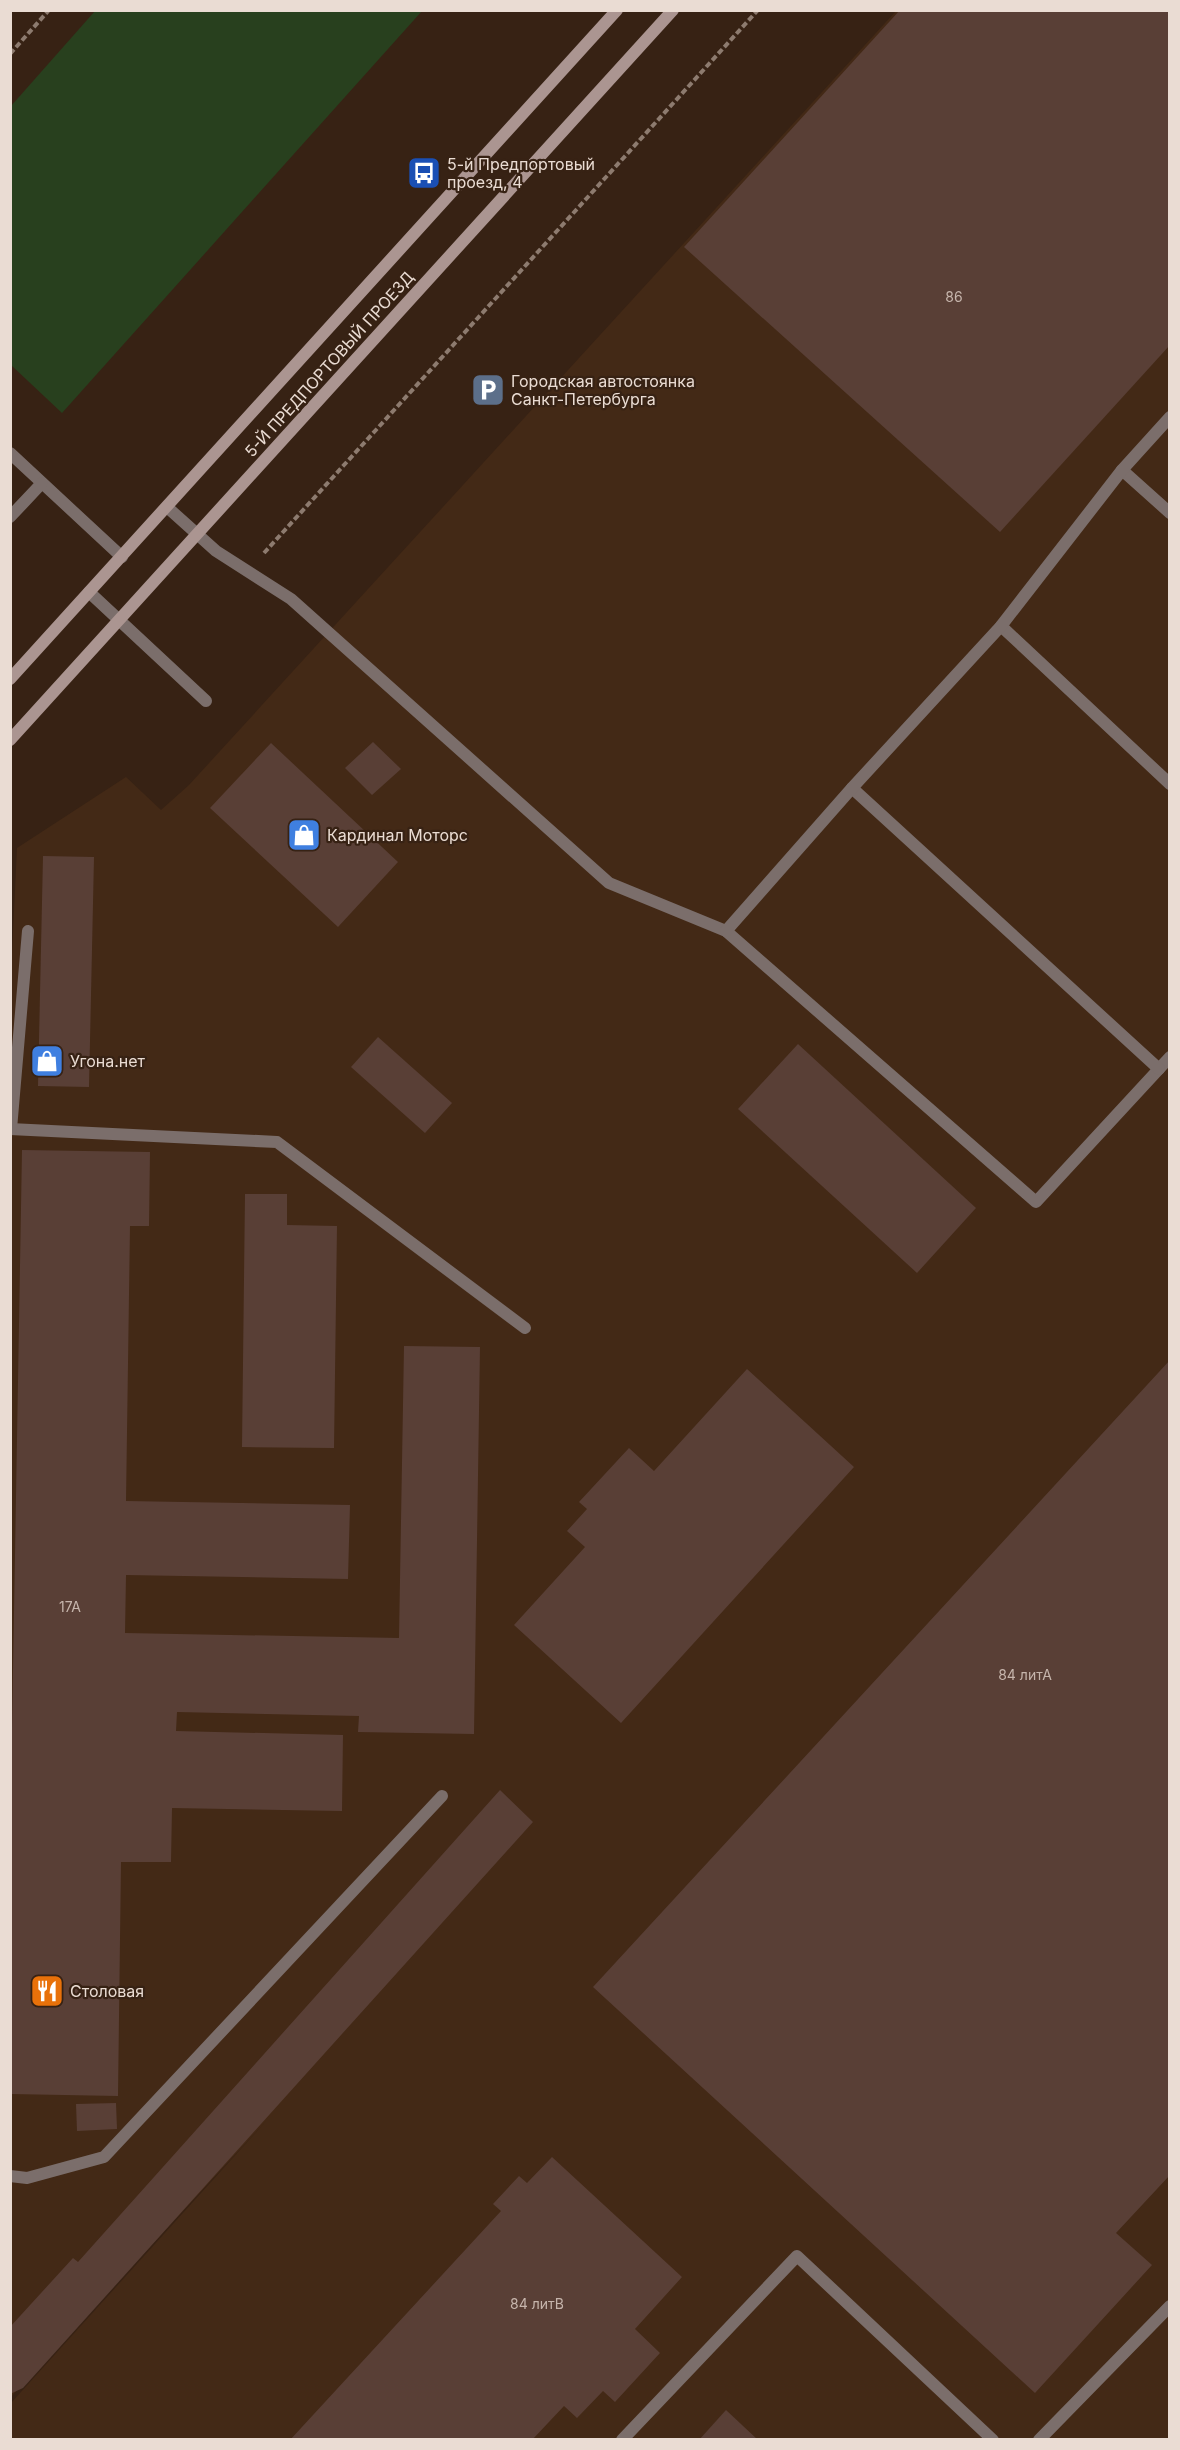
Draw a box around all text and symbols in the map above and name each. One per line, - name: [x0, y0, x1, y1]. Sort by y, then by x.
- place label: 5-й Предпортовый проезд, 4: [447, 154, 595, 192]
- bus stop icon: 5-й Предпортовый проезд, 4: [406, 155, 442, 191]
- street label: 5-Й ПРЕДПОРТОВЫЙ ПРОЕЗД: [240, 267, 418, 461]
- house number: 86: [945, 288, 963, 305]
- place label: Городская автостоянка Санкт-Петербурга: [511, 371, 695, 409]
- parking icon: Городская автостоянка Санкт-Петербурга: [470, 372, 506, 408]
- shop icon: Кардинал Моторс: [286, 817, 322, 853]
- place label: Кардинал Моторс: [327, 825, 468, 845]
- shop icon: Угона.нет: [29, 1043, 65, 1079]
- place label: Угона.нет: [70, 1051, 146, 1071]
- house number: 17А: [59, 1598, 81, 1615]
- house number: 84 литА: [998, 1666, 1052, 1683]
- restaurant icon: Столовая: [29, 1973, 65, 2009]
- place label: Столовая: [70, 1981, 144, 2001]
- house number: 84 литВ: [510, 2295, 564, 2312]

